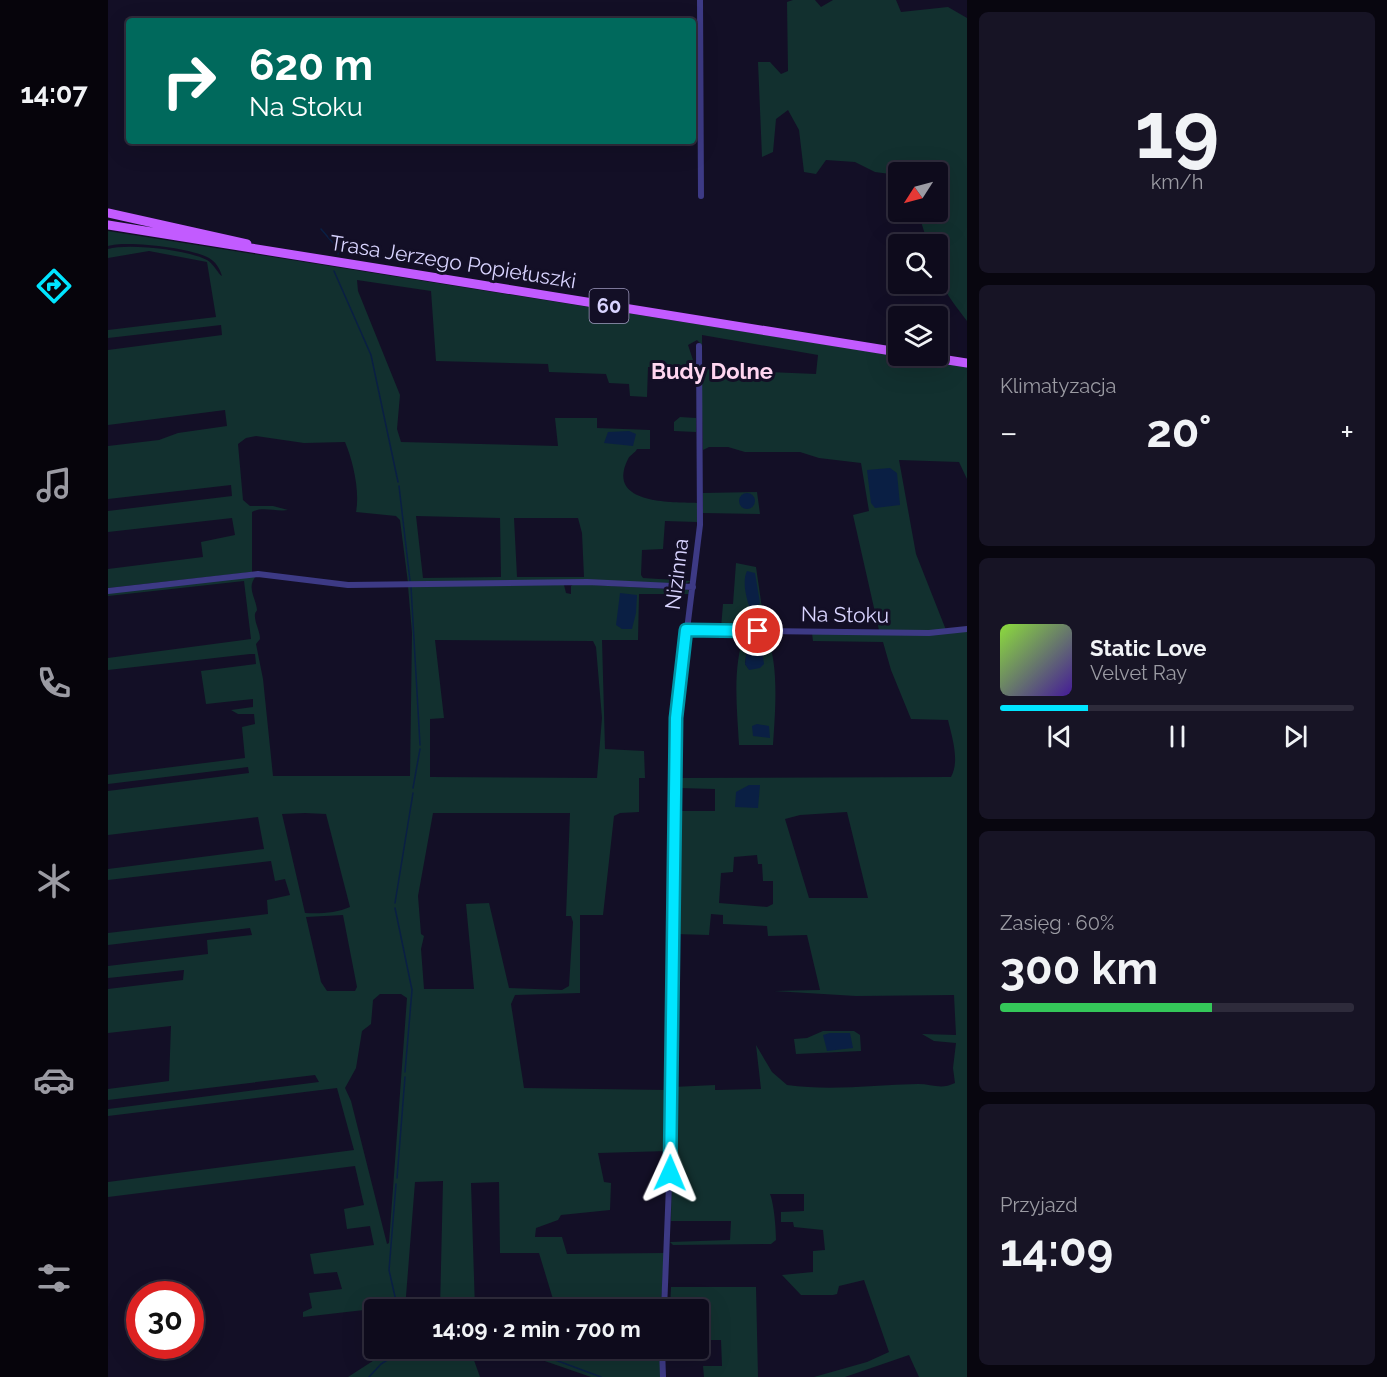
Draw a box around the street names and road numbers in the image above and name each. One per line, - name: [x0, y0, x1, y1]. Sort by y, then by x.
- street label: Trasa Jerzego Popiełuszki: [328, 230, 578, 293]
- road number: 60: [590, 289, 628, 323]
- street label: Nizinna: [660, 537, 693, 611]
- street label: Na Stoku: [801, 601, 889, 628]

